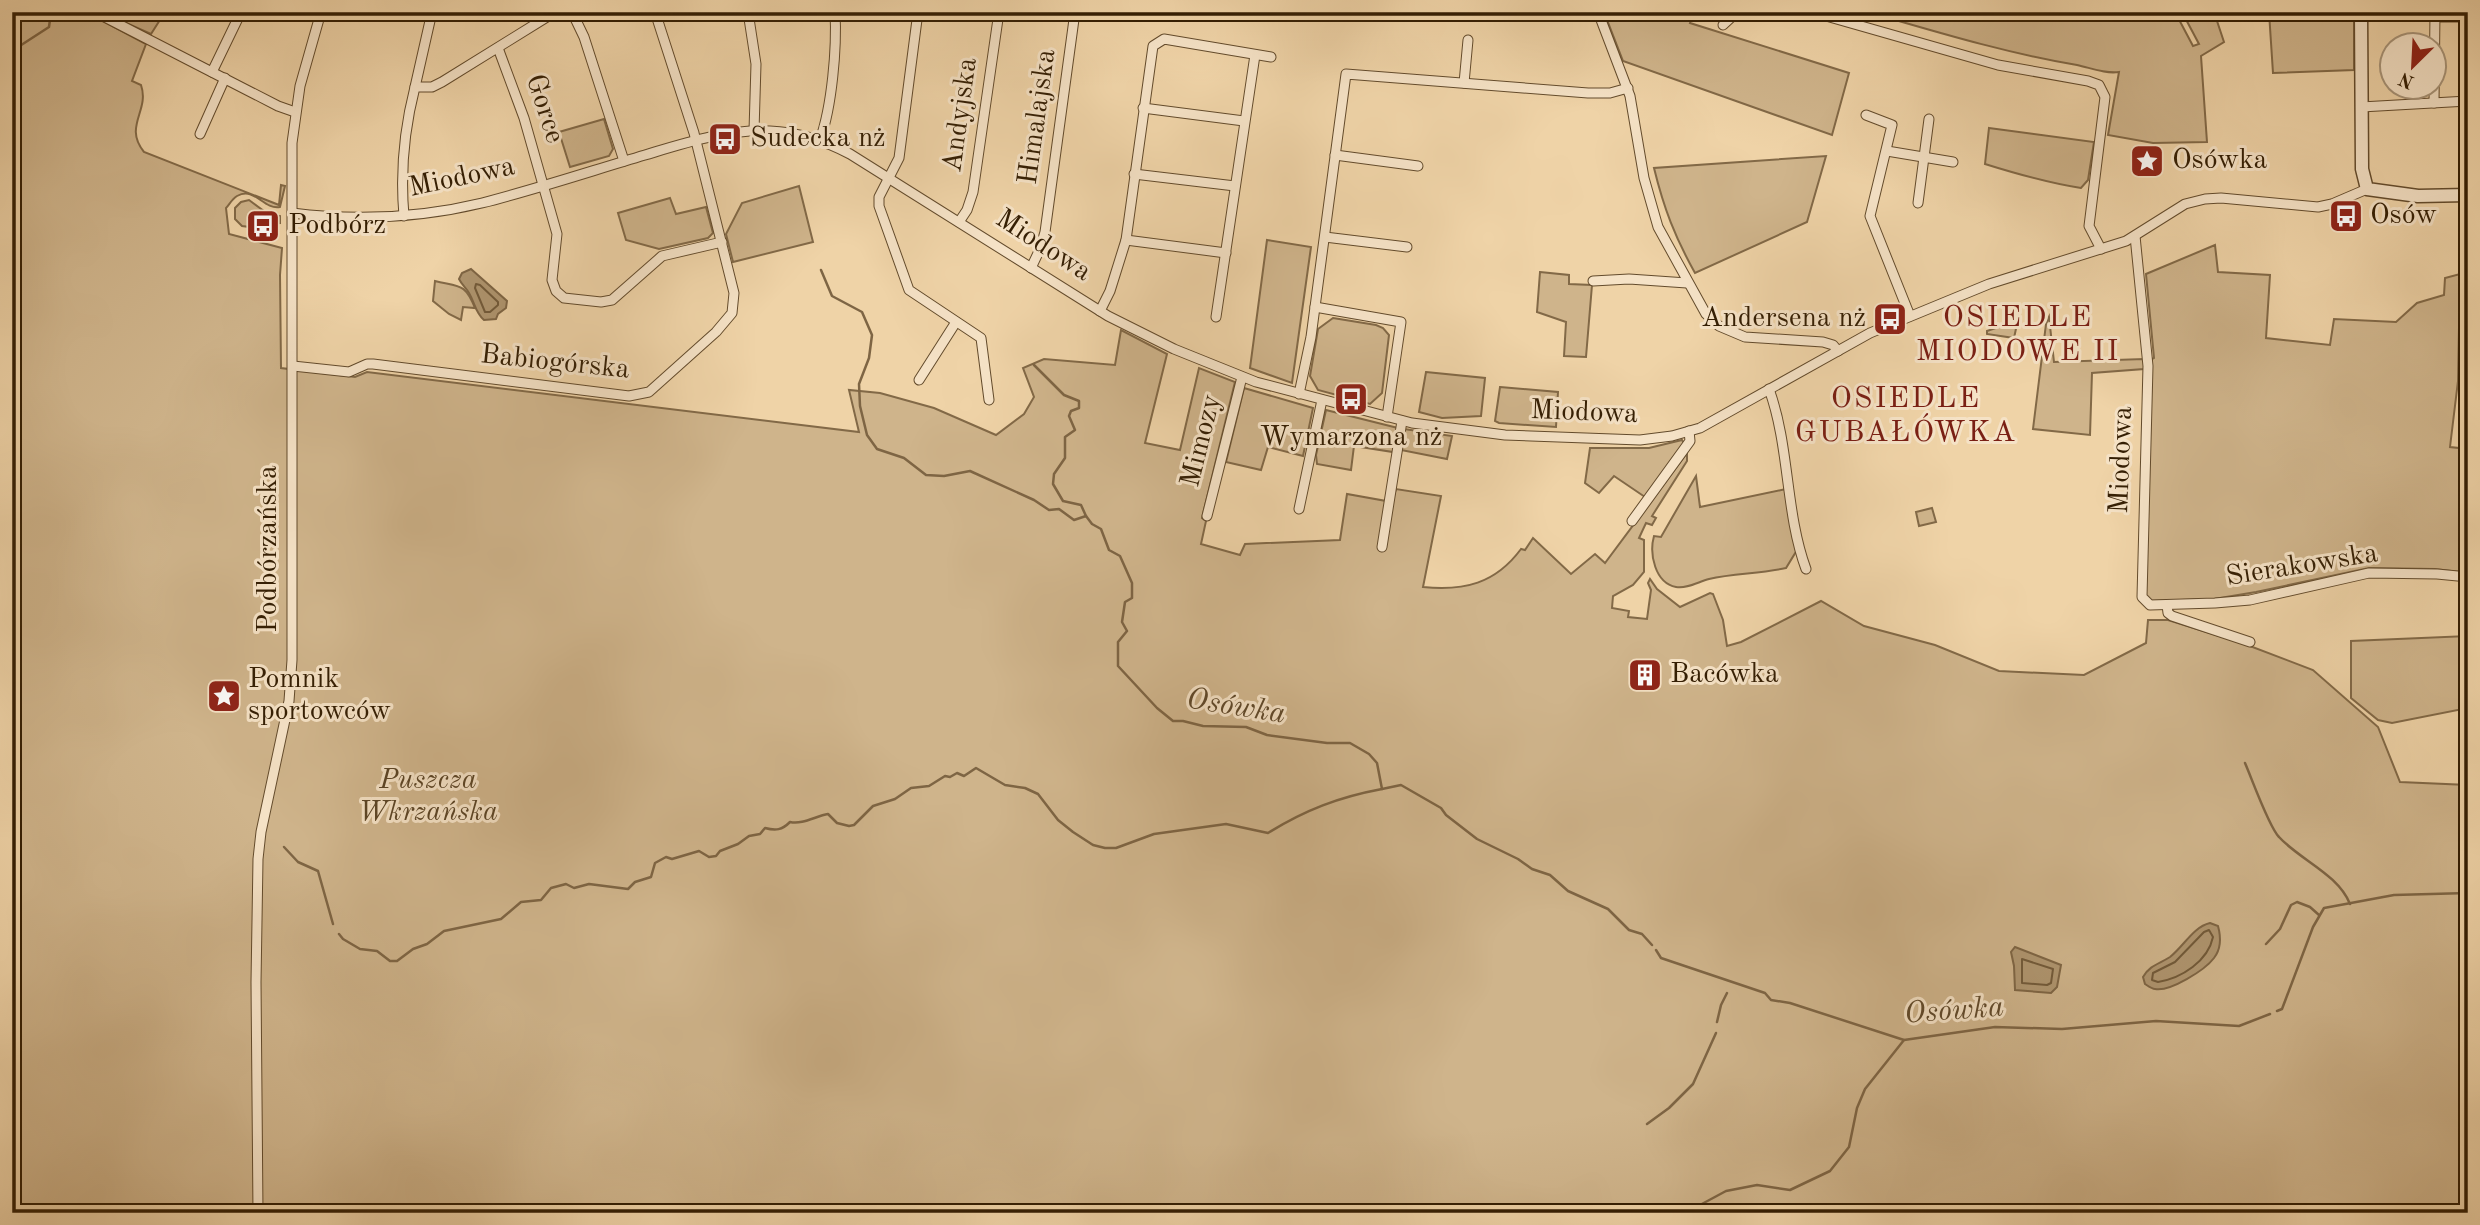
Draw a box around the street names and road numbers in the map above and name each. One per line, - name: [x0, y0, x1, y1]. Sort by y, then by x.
- street label: Himalajska: [1015, 47, 1061, 187]
- street label: Andyjska: [939, 56, 983, 174]
- street label: Gorce: [520, 71, 568, 147]
- street label: Miodowa: [406, 153, 518, 203]
- street label: Miodowa: [990, 205, 1096, 287]
- street label: Babiogórska: [479, 341, 631, 385]
- street label: Mimozy: [1177, 392, 1227, 490]
- street label: Miodowa: [1530, 397, 1638, 429]
- street label: Miodowa: [2106, 406, 2138, 514]
- street label: Podbórzańska: [255, 465, 283, 633]
- street label: Sierakowska: [2224, 540, 2380, 592]

